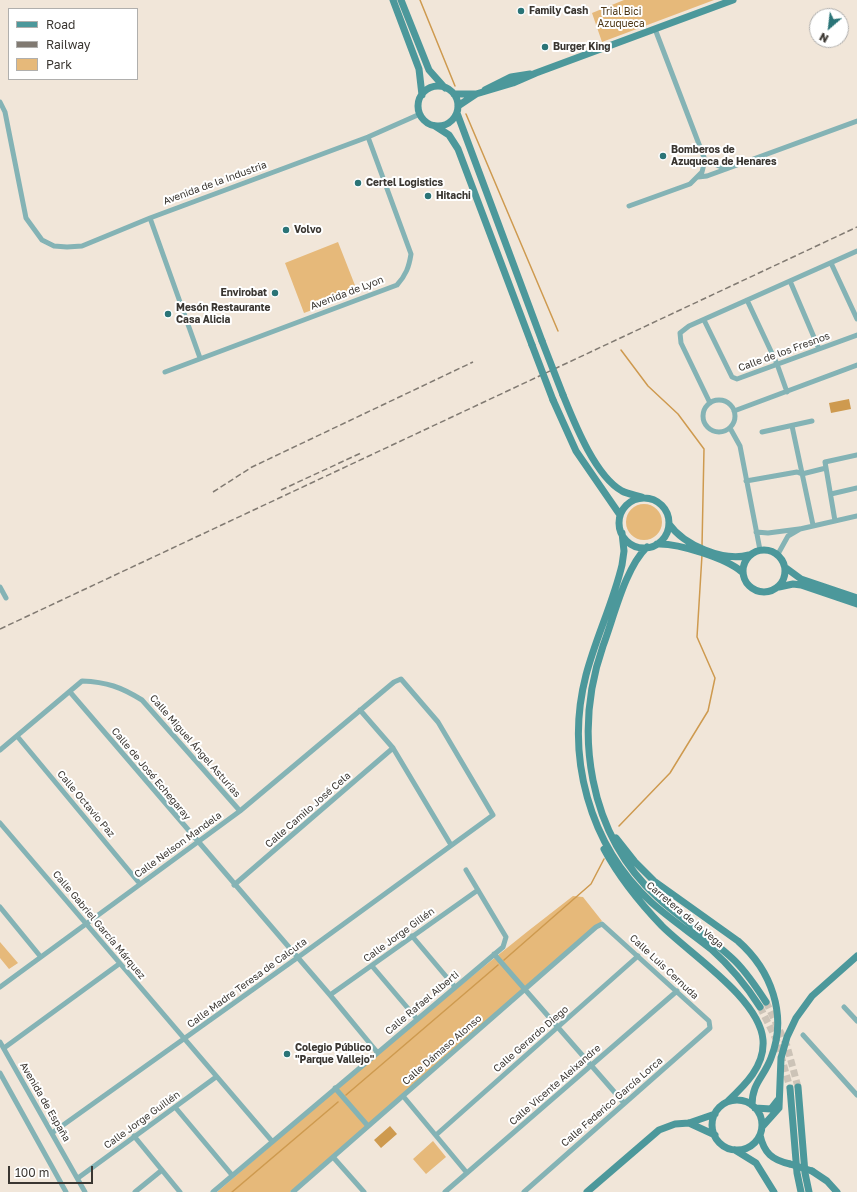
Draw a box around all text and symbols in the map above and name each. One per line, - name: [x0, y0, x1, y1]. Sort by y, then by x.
- place label: Family Cash: [529, 5, 588, 17]
- marker: Family Cash: [516, 6, 526, 16]
- park label: Trial Bici Azuqueca: [597, 6, 645, 30]
- legend: [8, 8, 138, 80]
- north arrow: [809, 8, 849, 48]
- text: Road: [46, 17, 75, 32]
- text: N: [817, 30, 830, 46]
- text: Railway: [46, 37, 91, 52]
- place label: Burger King: [553, 41, 610, 53]
- marker: Burger King: [540, 42, 550, 52]
- text: Park: [46, 57, 72, 72]
- place label: Bomberos de Azuqueca de Henares: [671, 144, 777, 168]
- marker: Bomberos de Azuqueca de Henares: [658, 151, 668, 161]
- street label: Avenida de la Industria: [162, 159, 268, 207]
- place label: Certel Logistics: [366, 177, 443, 189]
- marker: Certel Logistics: [353, 178, 363, 188]
- place label: Hitachi: [436, 190, 471, 202]
- marker: Hitachi: [423, 191, 433, 201]
- place label: Volvo: [294, 224, 321, 236]
- marker: Volvo: [281, 225, 291, 235]
- street label: Avenida de Lyon: [309, 274, 385, 312]
- place label: Envirobat: [220, 287, 267, 299]
- marker: Envirobat: [270, 288, 280, 298]
- place label: Mesón Restaurante Casa Alicia: [176, 302, 270, 326]
- marker: Mesón Restaurante Casa Alicia: [163, 309, 173, 319]
- street label: Calle de los Fresnos: [737, 330, 831, 374]
- street label: Calle Miguel Ángel Asturias: [147, 692, 243, 800]
- street label: Calle de José Echegaray: [109, 725, 193, 823]
- street label: Calle Octavio Paz: [55, 768, 117, 840]
- street label: Calle Camilo José Cela: [263, 770, 353, 850]
- street label: Calle Nelson Mandela: [132, 809, 224, 881]
- street label: Calle Gabriel García Márquez: [50, 868, 148, 982]
- street label: Carretera de la Vega: [644, 879, 726, 951]
- street label: Calle Jorge Gillén: [361, 905, 437, 965]
- street label: Calle Luis Cernuda: [627, 932, 701, 1002]
- street label: Calle Madre Teresa de Calcuta: [185, 936, 309, 1030]
- street label: Calle Rafael Alberti: [383, 969, 461, 1037]
- street label: Calle Gerardo Diego: [491, 1003, 571, 1075]
- street label: Calle Dámaso Alonso: [400, 1012, 484, 1088]
- place label: Colegio Público "Parque Vallejo": [295, 1042, 374, 1066]
- street label: Calle Vicente Aleixandre: [507, 1042, 603, 1128]
- marker: Colegio Público "Parque Vallejo": [282, 1049, 292, 1059]
- street label: Calle Federico García Lorca: [559, 1055, 665, 1149]
- street label: Avenida de España: [17, 1060, 73, 1144]
- street label: Calle Jorge Guillén: [102, 1088, 182, 1152]
- scale bar: [10, 1158, 95, 1184]
- text: 100 m: [15, 1165, 49, 1180]

